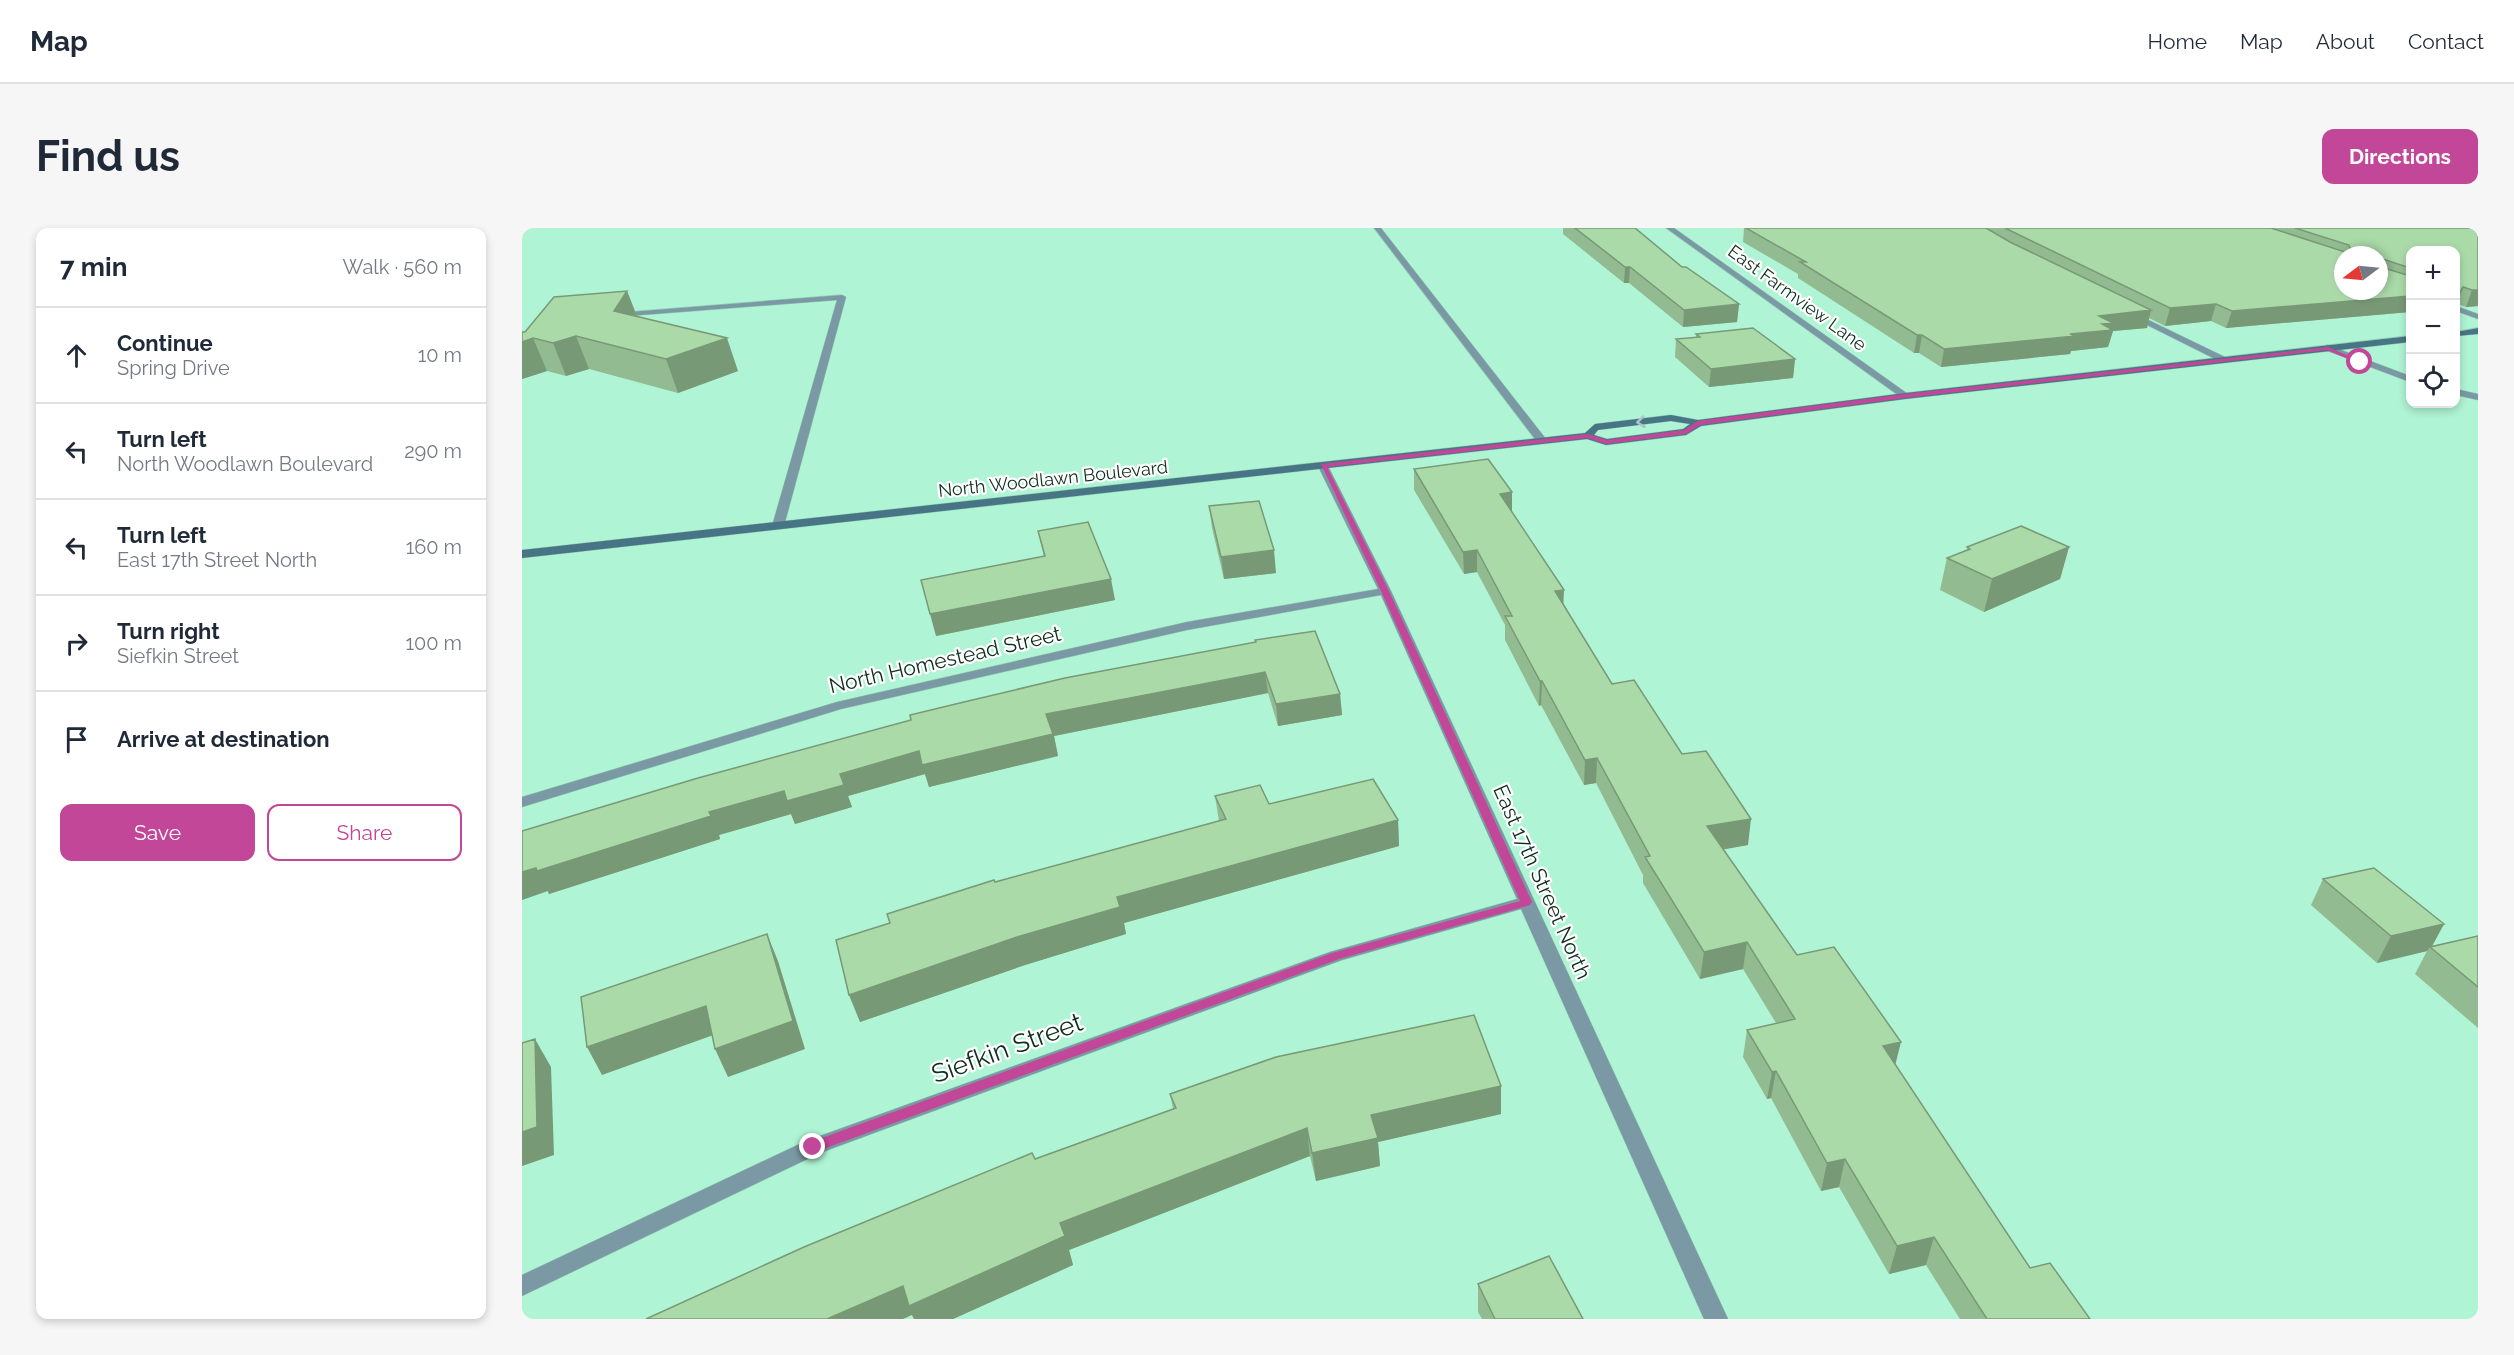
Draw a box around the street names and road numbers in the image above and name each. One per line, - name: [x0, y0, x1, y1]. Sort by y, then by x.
- street label: East Farmview Lane: [1724, 240, 1871, 355]
- street label: North Woodlawn Boulevard: [937, 456, 1169, 501]
- street label: North Homestead Street: [826, 621, 1063, 698]
- street label: East 17th Street North: [1488, 781, 1597, 983]
- street label: Siefkin Street: [927, 1007, 1087, 1089]

